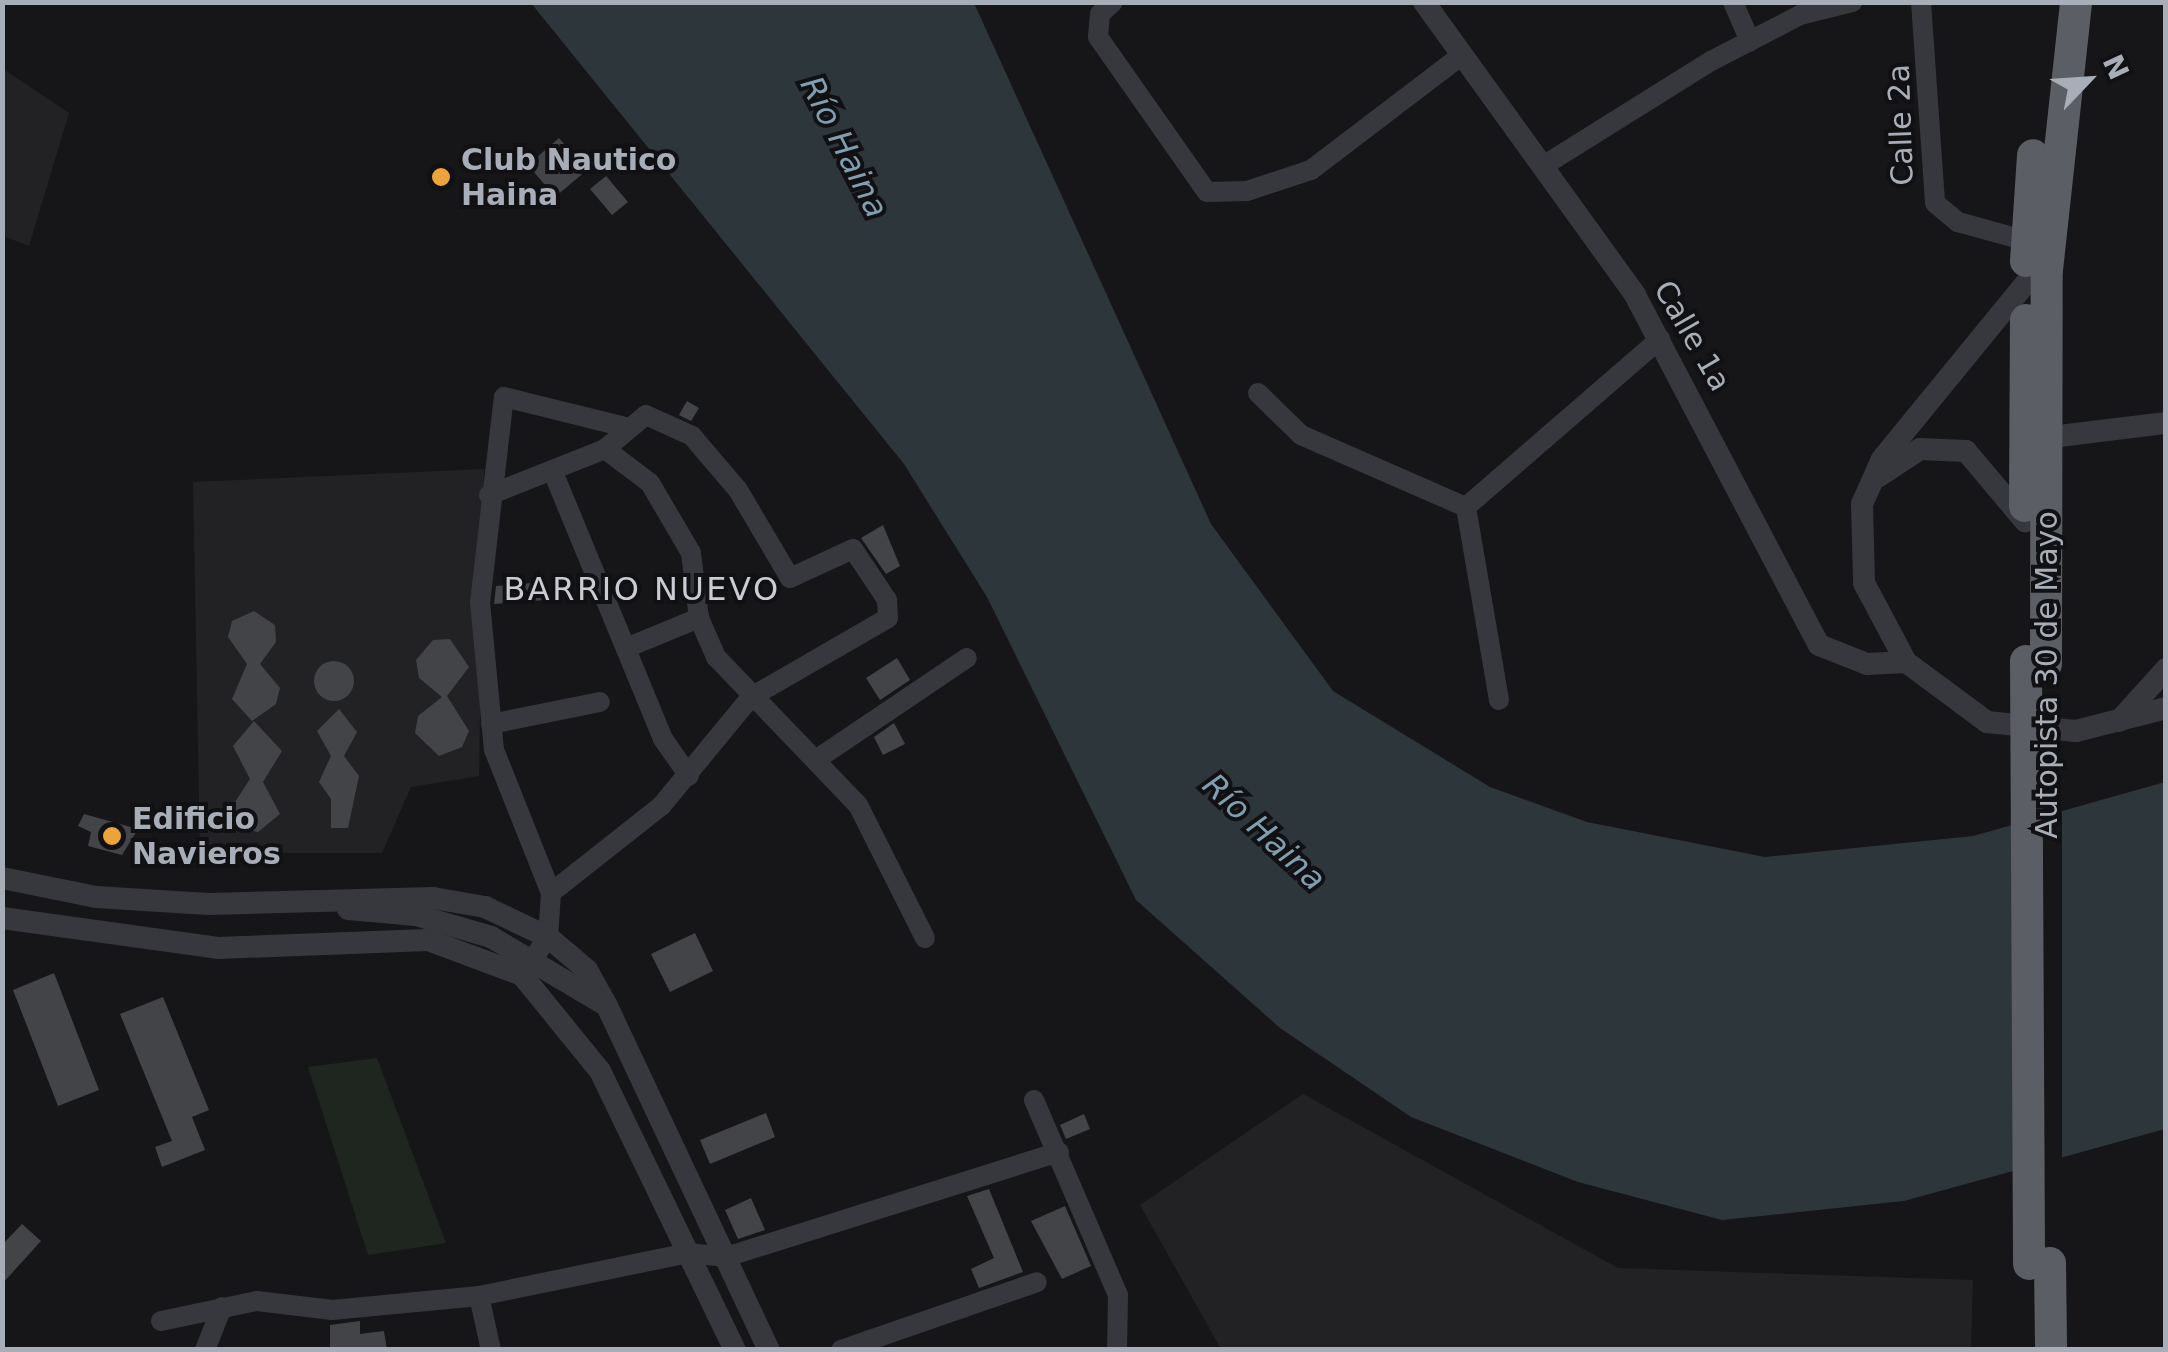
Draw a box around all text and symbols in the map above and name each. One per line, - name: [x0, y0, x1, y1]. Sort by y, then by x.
- north arrow: [2038, 30, 2138, 130]
- text: N: [2096, 50, 2136, 85]
- street label: Calle 2a: [1881, 64, 1921, 186]
- water label: Río Haina: [792, 70, 896, 224]
- place label: Club Nautico Haina: [461, 142, 676, 212]
- marker: Club Nautico Haina: [430, 166, 452, 188]
- street label: Calle 1a: [1646, 274, 1738, 398]
- street label: Autopista 30 de Mayo: [2029, 511, 2065, 839]
- district label: BARRIO NUEVO: [503, 570, 781, 608]
- water label: Río Haina: [1195, 766, 1333, 898]
- place label: Edificio Navieros: [132, 801, 281, 872]
- marker: Edificio Navieros: [101, 825, 123, 847]

